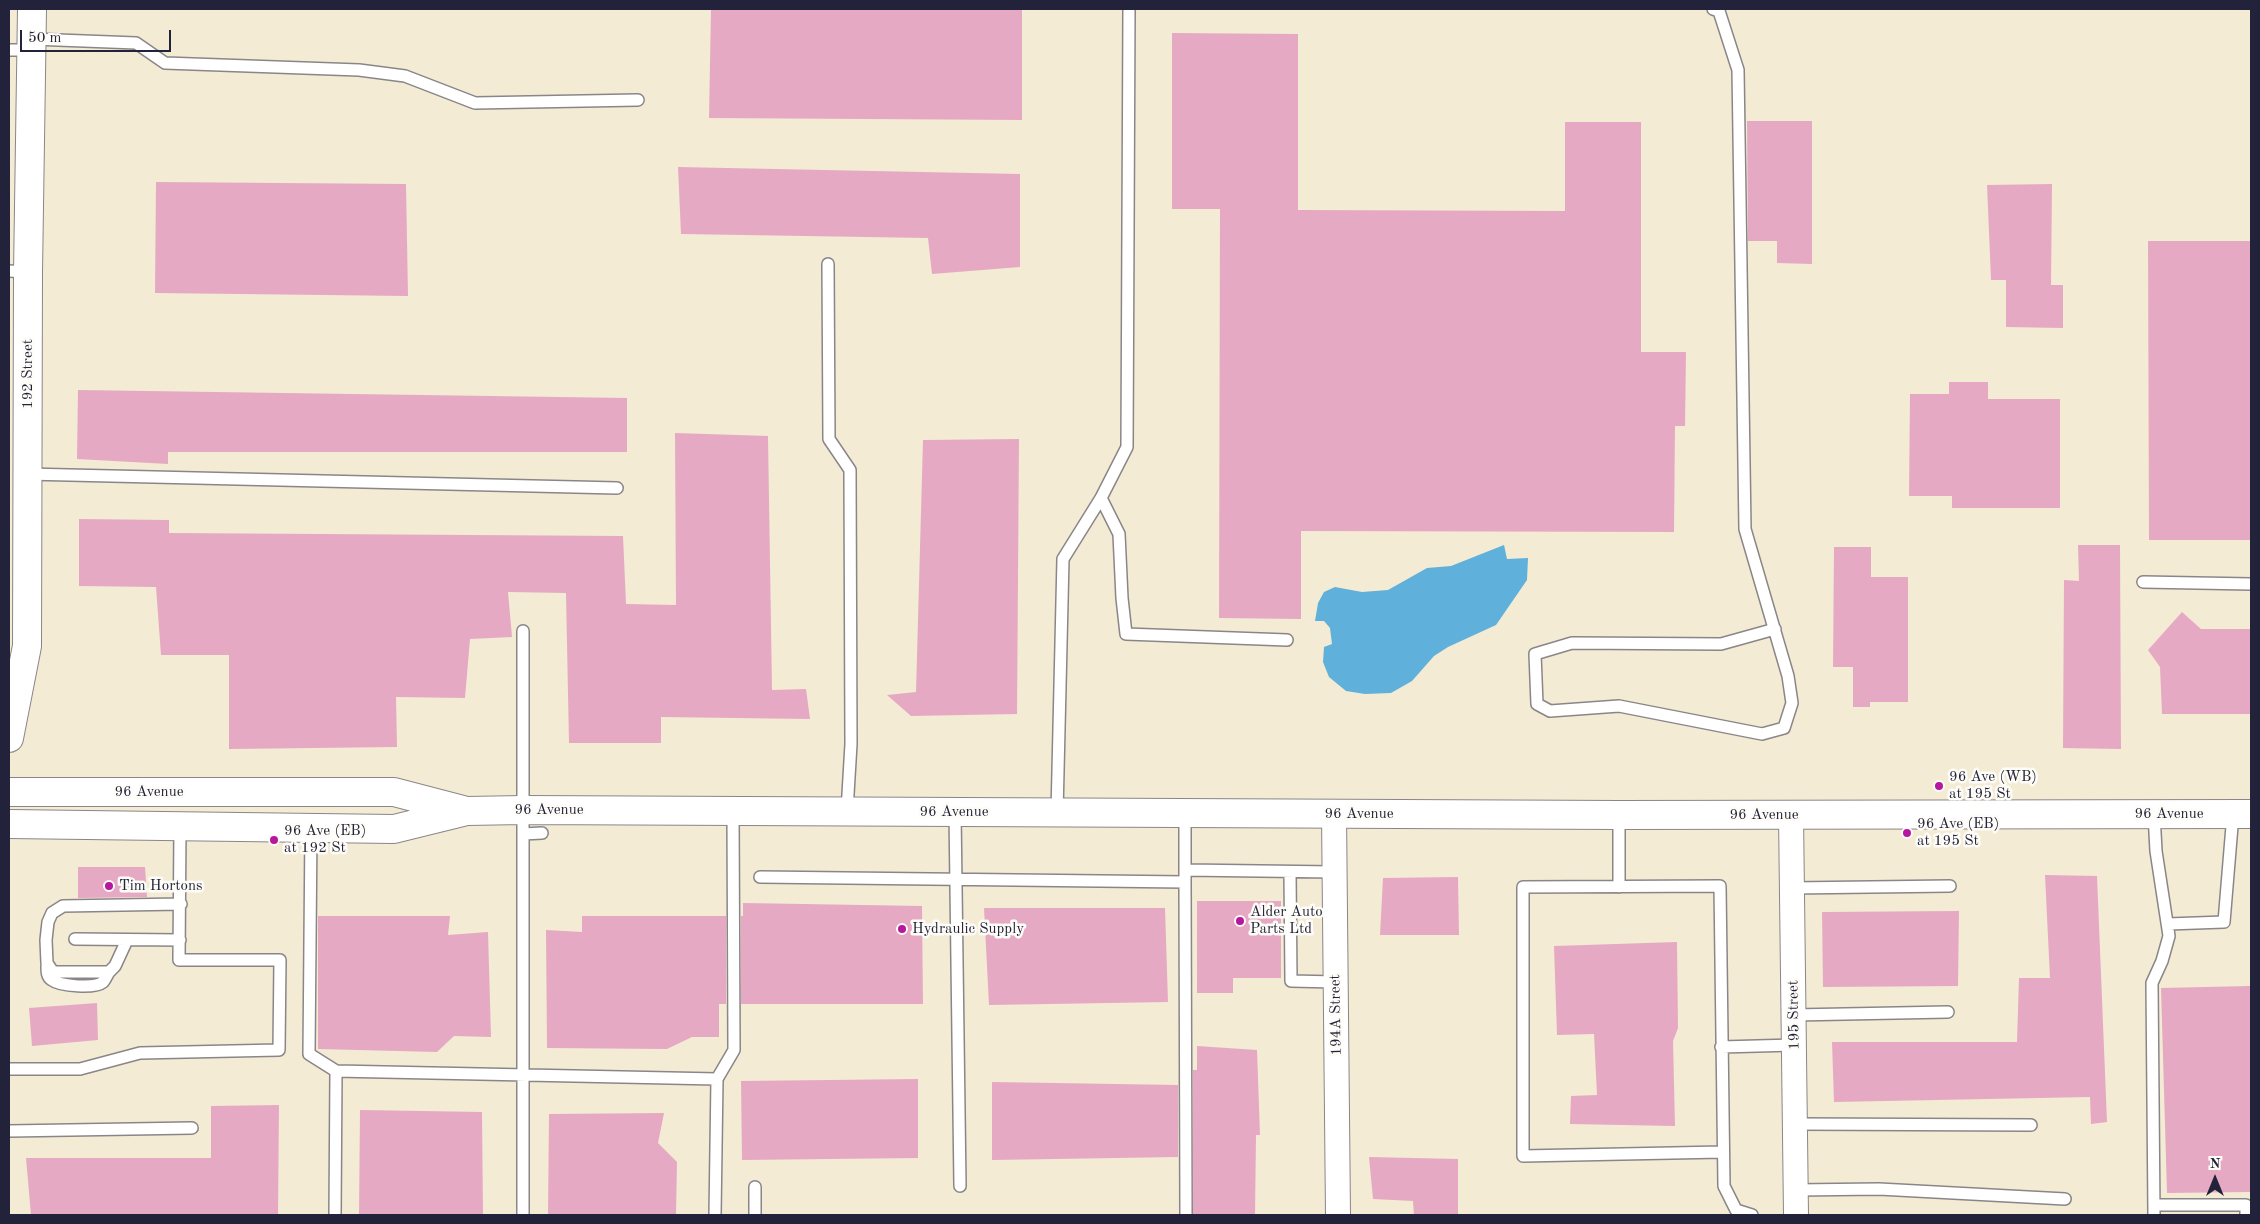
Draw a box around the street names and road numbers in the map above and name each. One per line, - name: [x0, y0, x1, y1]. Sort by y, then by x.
- street label: 192 Street: [19, 339, 37, 409]
- street label: 96 Avenue: [114, 783, 184, 801]
- street label: 96 Avenue: [514, 801, 584, 819]
- street label: 96 Avenue: [919, 803, 989, 821]
- street label: 96 Avenue: [1324, 805, 1394, 823]
- street label: 96 Avenue: [2134, 805, 2204, 823]
- street label: 96 Avenue: [1729, 806, 1799, 824]
- street label: 194A Street: [1326, 974, 1346, 1056]
- street label: 195 Street: [1784, 980, 1804, 1050]

